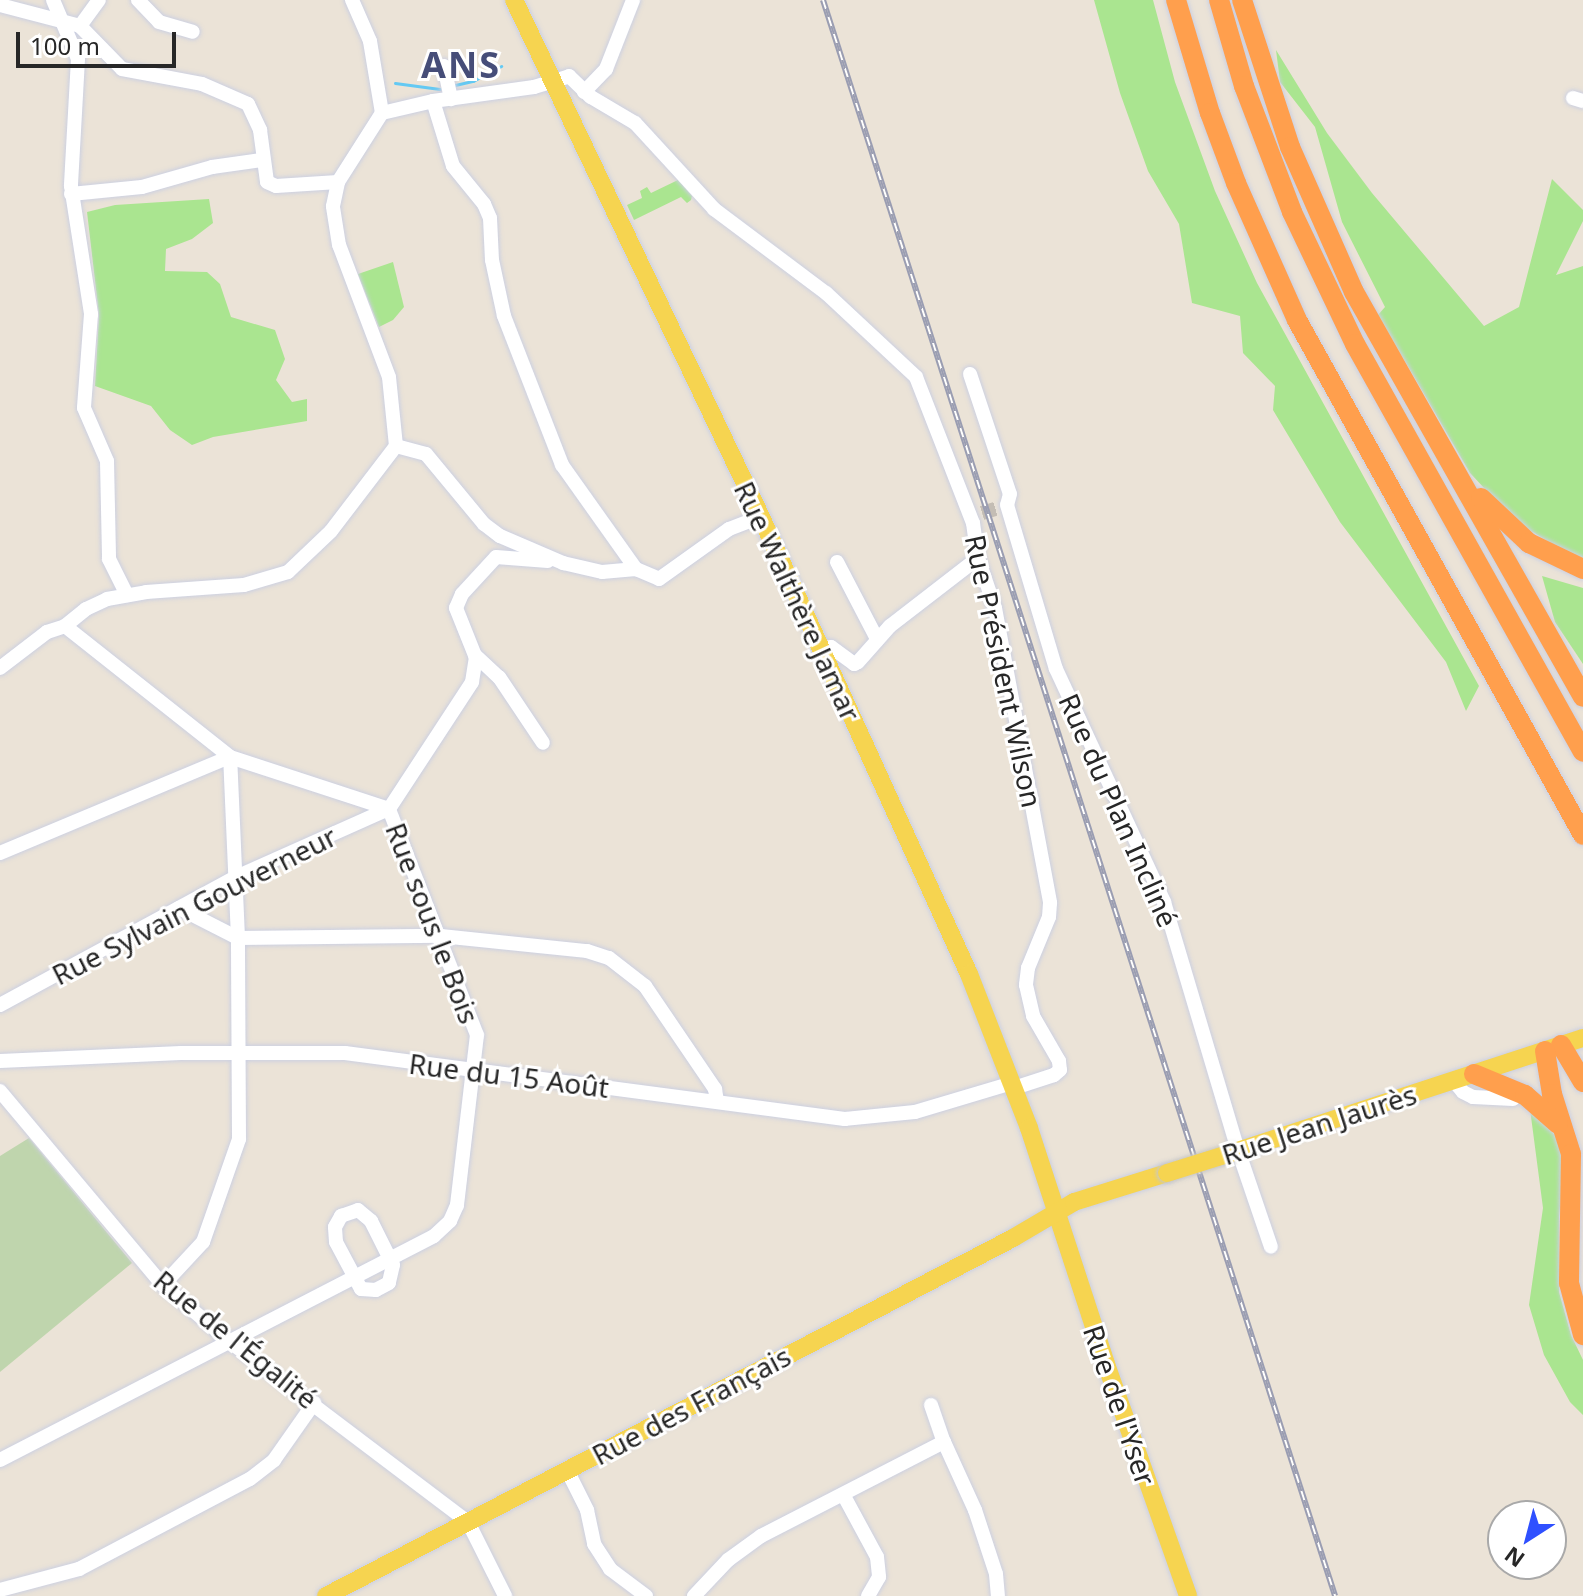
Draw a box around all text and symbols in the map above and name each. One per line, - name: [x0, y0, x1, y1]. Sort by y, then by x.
- scale bar: [20, 16, 180, 66]
- text: 100 m: [30, 29, 100, 62]
- district label: ANS: [421, 43, 501, 87]
- street label: Rue Walthère Jamar: [728, 476, 868, 726]
- street label: Rue Président Wilson: [959, 532, 1049, 810]
- street label: Rue du Plan Incliné: [1052, 688, 1186, 932]
- street label: Rue sous le Bois: [379, 818, 487, 1028]
- street label: Rue Sylvain Gouverneur: [46, 819, 342, 991]
- street label: Rue du 15 Août: [407, 1046, 611, 1104]
- street label: Rue Jean Jaurès: [1218, 1077, 1420, 1171]
- street label: Rue de l'Égalité: [148, 1263, 324, 1415]
- street label: Rue de l'Yser: [1077, 1320, 1163, 1490]
- street label: Rue des Français: [586, 1339, 796, 1471]
- north arrow: [1487, 1500, 1567, 1580]
- text: N: [1498, 1540, 1530, 1575]

